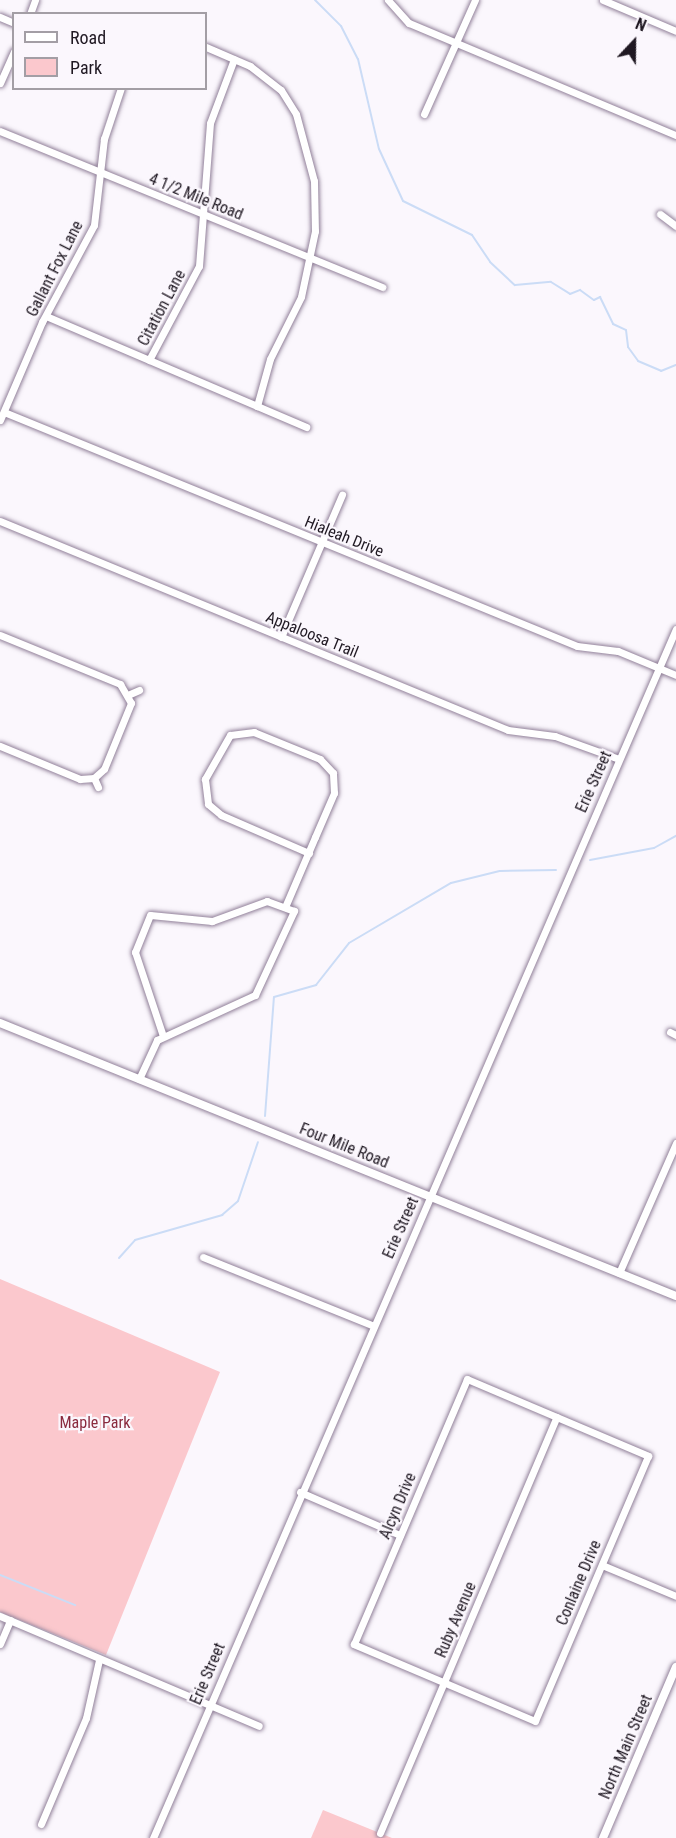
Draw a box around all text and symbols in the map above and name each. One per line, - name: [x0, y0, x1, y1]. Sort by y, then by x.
- legend: [12, 12, 207, 90]
- north arrow: [604, 12, 664, 72]
- text: N: [633, 14, 649, 35]
- text: Road: [70, 27, 106, 48]
- text: Park: [70, 57, 102, 78]
- street label: 4 1/2 Mile Road: [146, 169, 246, 225]
- street label: Gallant Fox Lane: [23, 218, 87, 320]
- street label: Citation Lane: [134, 267, 190, 349]
- street label: Hialeah Drive: [302, 512, 386, 562]
- street label: Appaloosa Trail: [263, 608, 361, 662]
- street label: Erie Street: [572, 748, 616, 816]
- street label: Four Mile Road: [297, 1119, 391, 1173]
- street label: Erie Street: [379, 1194, 423, 1262]
- park label: Maple Park: [59, 1413, 131, 1433]
- street label: Alcyn Drive: [375, 1470, 421, 1542]
- street label: Conlaine Drive: [552, 1538, 606, 1628]
- street label: Ruby Avenue: [431, 1579, 481, 1661]
- street label: Erie Street: [186, 1640, 230, 1708]
- street label: North Main Street: [595, 1692, 657, 1802]

